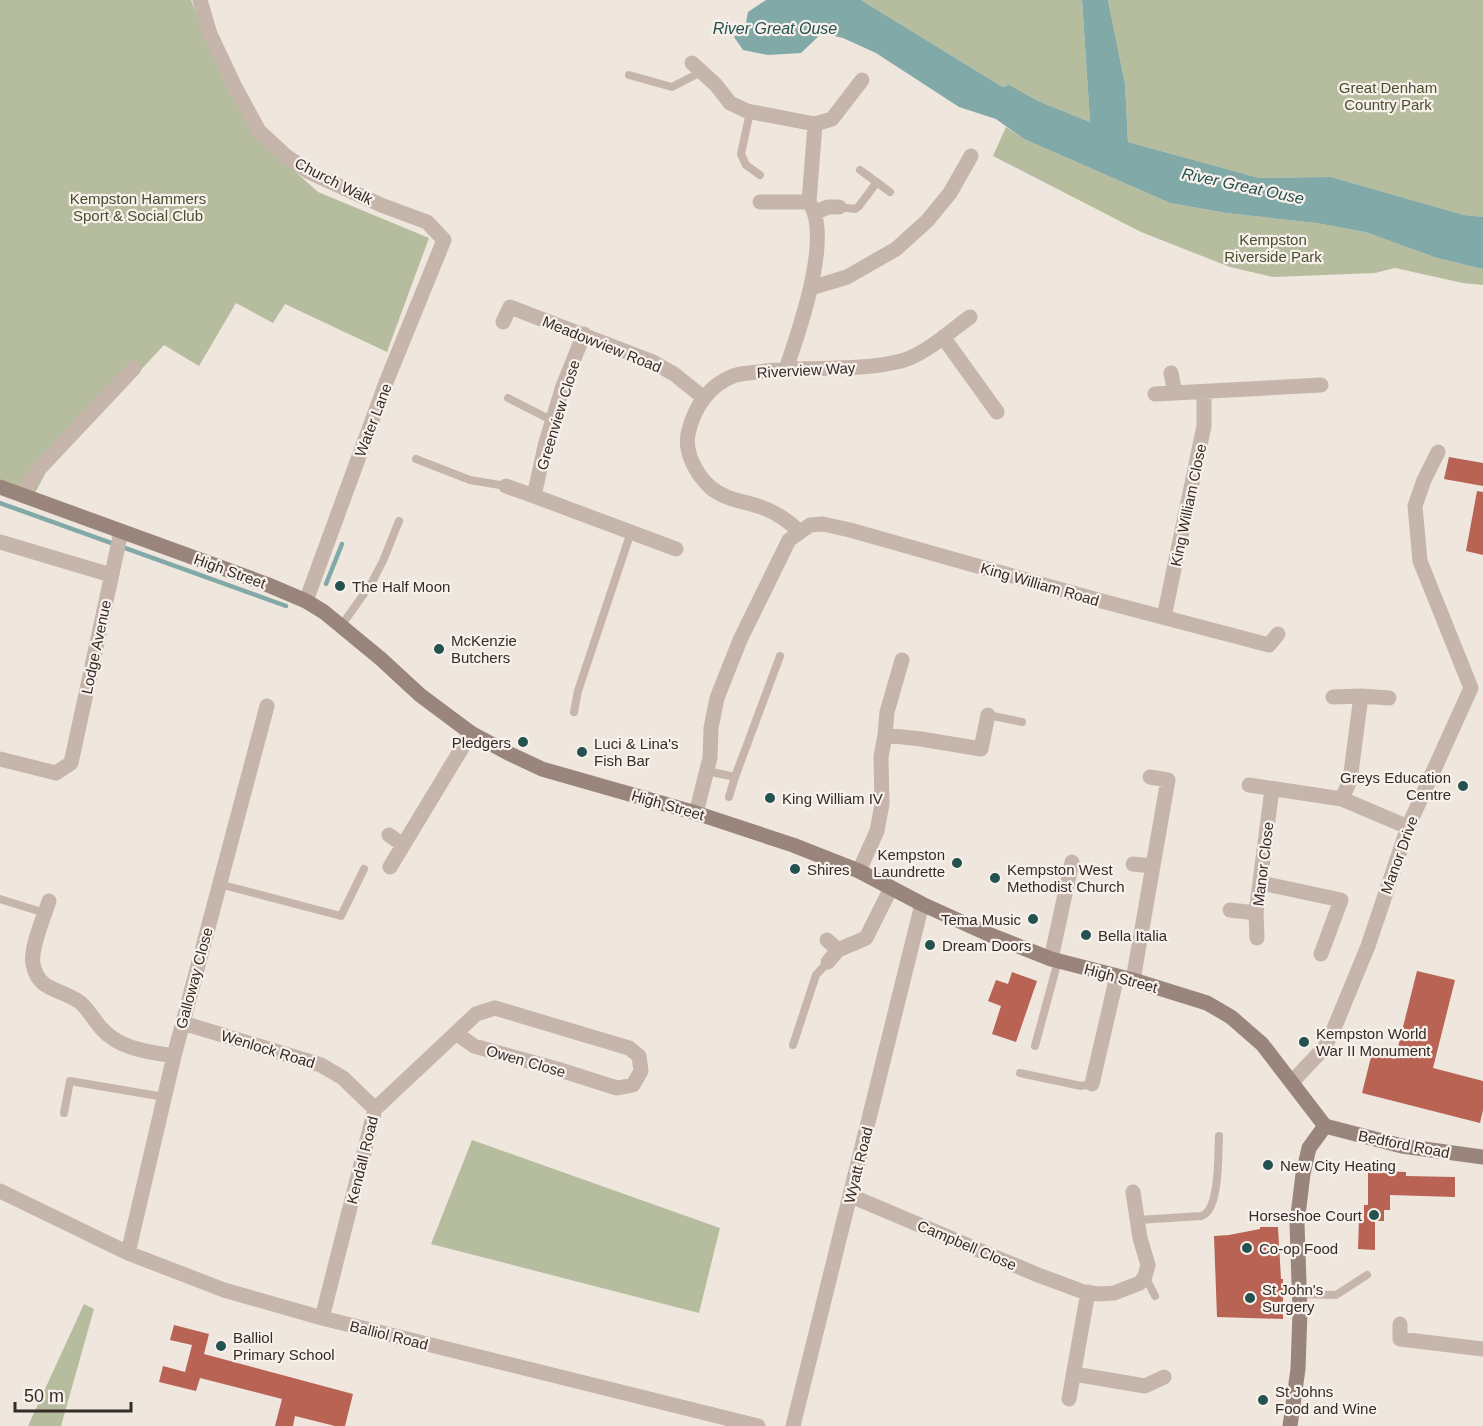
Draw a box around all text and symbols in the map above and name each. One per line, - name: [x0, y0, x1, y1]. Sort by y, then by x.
- water label: River Great Ouse: [713, 20, 837, 37]
- park label: Great Denham Country Park: [1339, 79, 1437, 113]
- street label: Church Walk: [292, 154, 376, 208]
- water label: River Great Ouse: [1180, 165, 1306, 207]
- park label: Kempston Hammers Sport & Social Club: [70, 190, 206, 224]
- park label: Kempston Riverside Park: [1224, 231, 1322, 265]
- street label: Meadowview Road: [540, 312, 664, 376]
- street label: Greenview Close: [533, 358, 583, 472]
- street label: Riverview Way: [756, 359, 856, 381]
- street label: Water Lane: [351, 381, 395, 459]
- street label: King William Close: [1167, 442, 1209, 568]
- street label: High Street: [192, 550, 269, 592]
- street label: King William Road: [979, 559, 1101, 609]
- place label: The Half Moon: [352, 578, 450, 595]
- marker: The Half Moon: [333, 579, 347, 593]
- street label: Lodge Avenue: [78, 598, 114, 696]
- place label: McKenzie Butchers: [451, 632, 517, 666]
- marker: McKenzie Butchers: [432, 642, 446, 656]
- place label: Pledgers: [452, 734, 511, 751]
- marker: Pledgers: [516, 735, 530, 749]
- place label: Luci & Lina's Fish Bar: [594, 735, 679, 769]
- marker: Luci & Lina's Fish Bar: [575, 745, 589, 759]
- place label: Greys Education Centre: [1340, 769, 1451, 803]
- marker: Greys Education Centre: [1456, 779, 1470, 793]
- street label: High Street: [630, 786, 707, 824]
- place label: King William IV: [782, 790, 883, 807]
- marker: King William IV: [763, 791, 777, 805]
- street label: Manor Drive: [1377, 814, 1421, 896]
- street label: Manor Close: [1249, 821, 1277, 907]
- place label: Kempston Laundrette: [873, 846, 945, 880]
- marker: Kempston Laundrette: [950, 856, 964, 870]
- place label: Shires: [807, 861, 850, 878]
- place label: Kempston West Methodist Church: [1007, 861, 1125, 895]
- marker: Shires: [788, 862, 802, 876]
- marker: Kempston West Methodist Church: [988, 871, 1002, 885]
- place label: Tema Music: [941, 911, 1021, 928]
- marker: Tema Music: [1026, 912, 1040, 926]
- street label: Galloway Close: [172, 925, 216, 1031]
- place label: Bella Italia: [1098, 927, 1168, 944]
- marker: Bella Italia: [1079, 928, 1093, 942]
- place label: Dream Doors: [942, 937, 1031, 954]
- marker: Dream Doors: [923, 938, 937, 952]
- street label: High Street: [1083, 960, 1160, 996]
- place label: Kempston World War II Monument: [1316, 1025, 1431, 1059]
- street label: Wenlock Road: [219, 1027, 317, 1071]
- marker: Kempston World War II Monument: [1297, 1035, 1311, 1049]
- street label: Owen Close: [484, 1042, 568, 1080]
- street label: Kendall Road: [343, 1114, 381, 1206]
- street label: Wyatt Road: [840, 1125, 876, 1205]
- street label: Bedford Road: [1357, 1127, 1451, 1161]
- place label: New City Heating: [1280, 1157, 1396, 1174]
- marker: New City Heating: [1261, 1158, 1275, 1172]
- place label: Horseshoe Court: [1249, 1207, 1363, 1224]
- marker: Horseshoe Court: [1367, 1208, 1381, 1222]
- street label: Campbell Close: [915, 1216, 1019, 1274]
- place label: Co-op Food: [1259, 1240, 1338, 1257]
- marker: Co-op Food: [1240, 1241, 1254, 1255]
- place label: St John's Surgery: [1262, 1281, 1323, 1315]
- marker: St John's Surgery: [1243, 1291, 1257, 1305]
- street label: Balliol Road: [348, 1317, 430, 1353]
- place label: Balliol Primary School: [233, 1329, 335, 1363]
- marker: Balliol Primary School: [214, 1339, 228, 1353]
- scale bar: [15, 1375, 130, 1413]
- place label: St Johns Food and Wine: [1275, 1383, 1377, 1417]
- text: 50 m: [24, 1386, 64, 1406]
- marker: St Johns Food and Wine: [1256, 1393, 1270, 1407]

